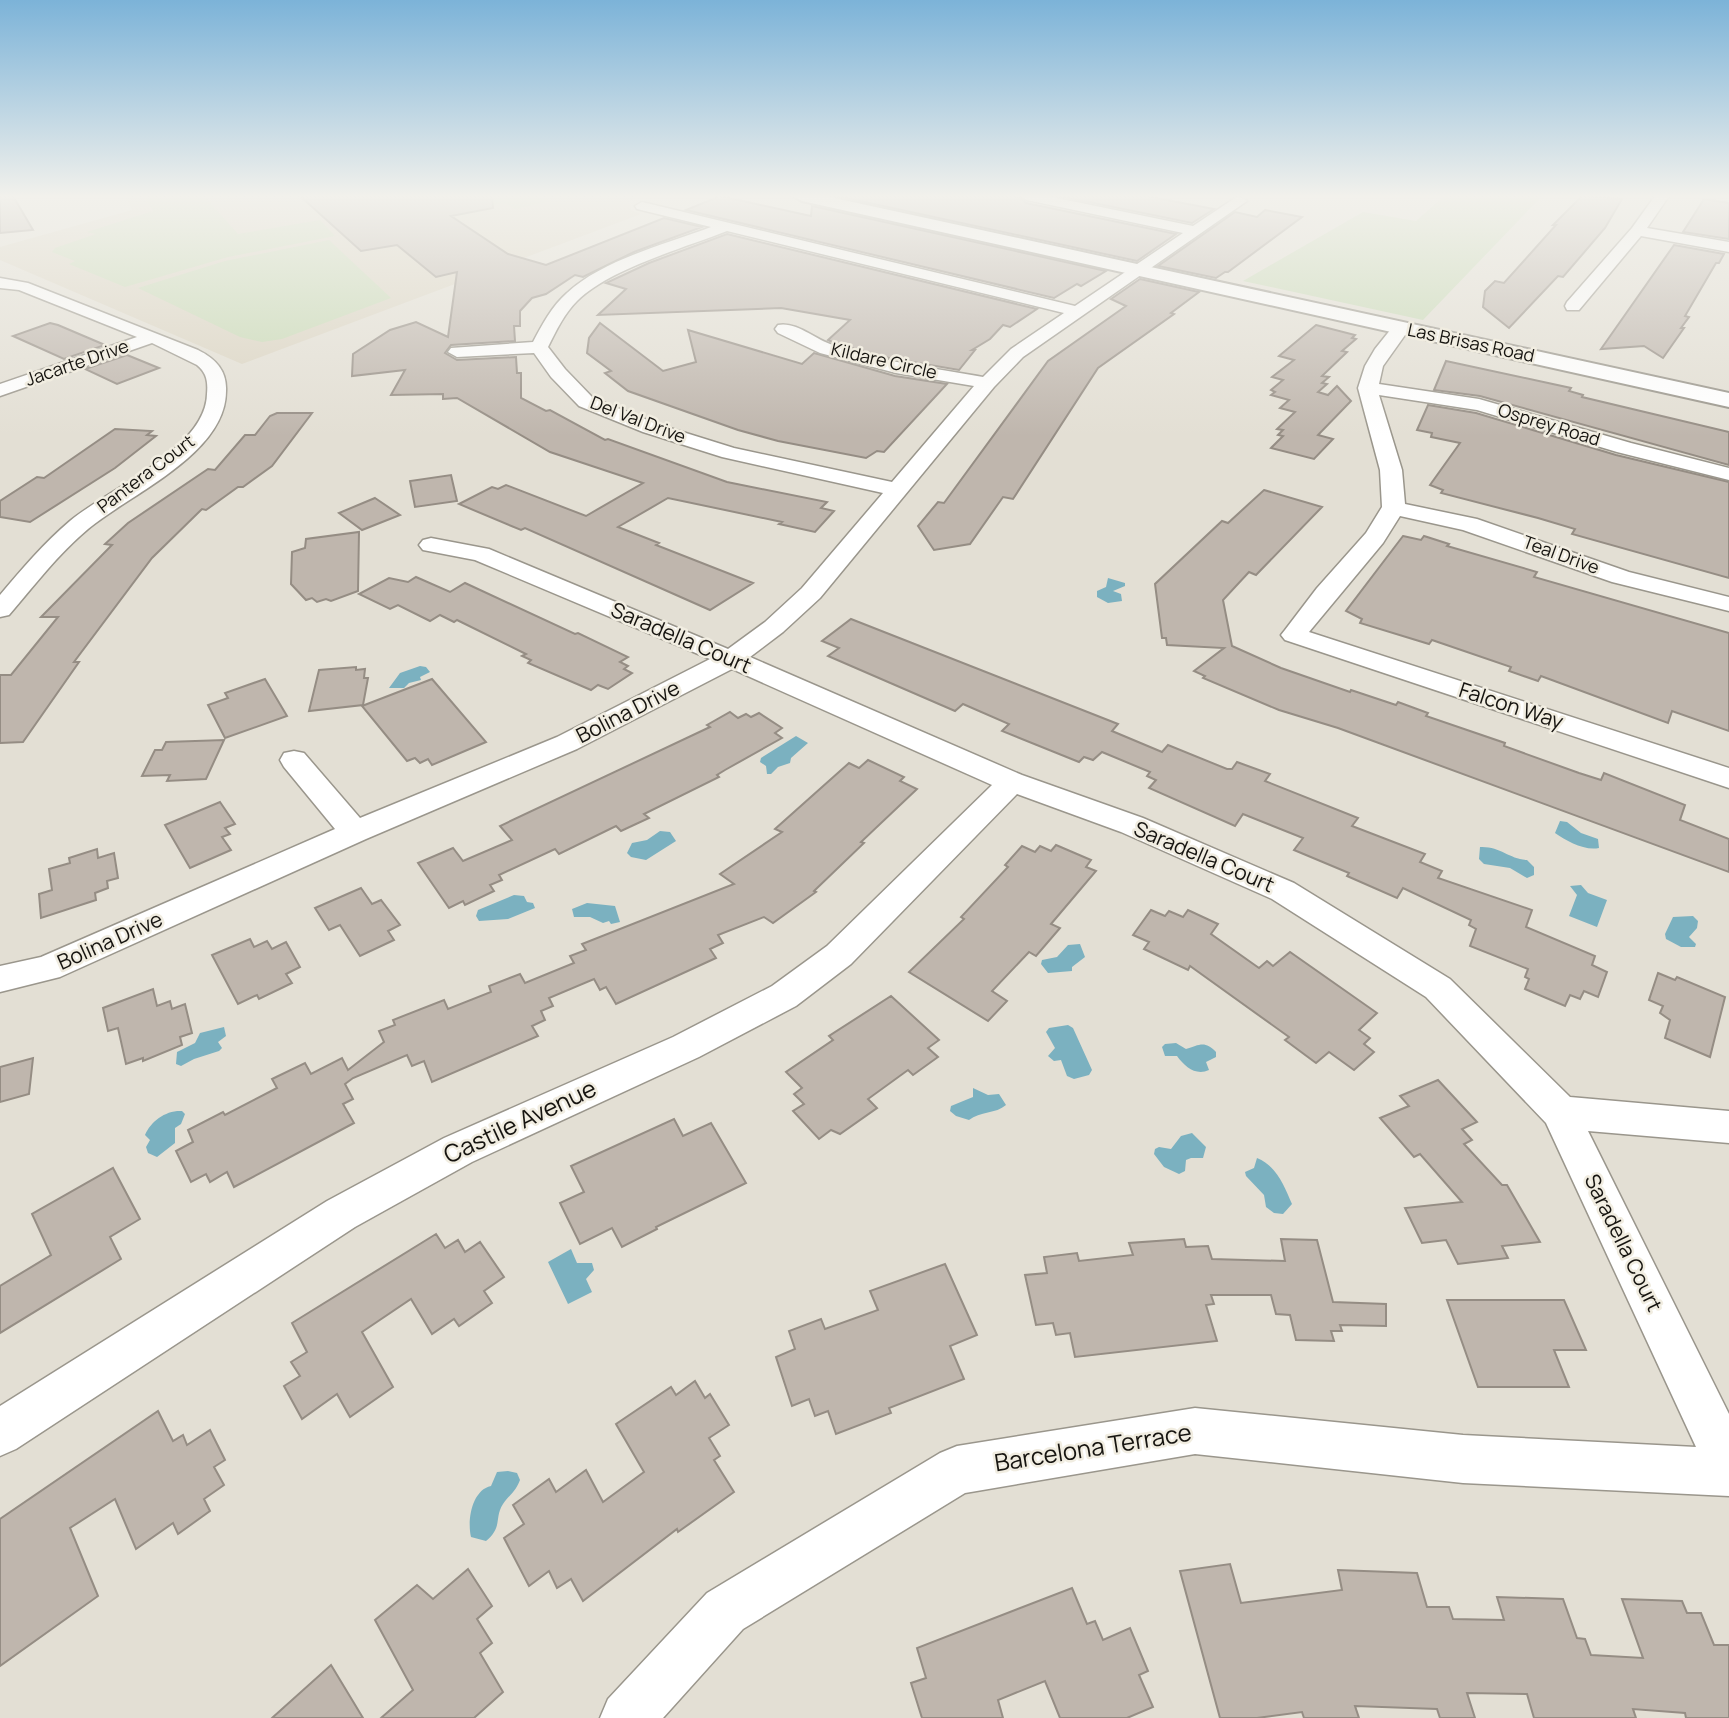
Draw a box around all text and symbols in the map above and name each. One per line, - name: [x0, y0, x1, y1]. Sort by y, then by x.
- street label: Las Brisas Road: [1406, 317, 1537, 367]
- street label: Jacarte Drive: [22, 333, 132, 391]
- street label: Kildare Circle: [829, 336, 940, 384]
- street label: Del Val Drive: [587, 390, 690, 448]
- street label: Osprey Road: [1495, 397, 1603, 451]
- street label: Pantera Court: [92, 429, 199, 518]
- street label: Teal Drive: [1520, 529, 1603, 579]
- street label: Saradella Court: [607, 595, 756, 679]
- street label: Bolina Drive: [571, 673, 684, 749]
- street label: Falcon Way: [1456, 675, 1567, 735]
- street label: Saradella Court: [1130, 814, 1279, 898]
- street label: Bolina Drive: [52, 904, 167, 976]
- street label: Castile Avenue: [438, 1071, 601, 1170]
- street label: Saradella Court: [1578, 1169, 1669, 1316]
- street label: Barcelona Terrace: [992, 1415, 1194, 1478]

